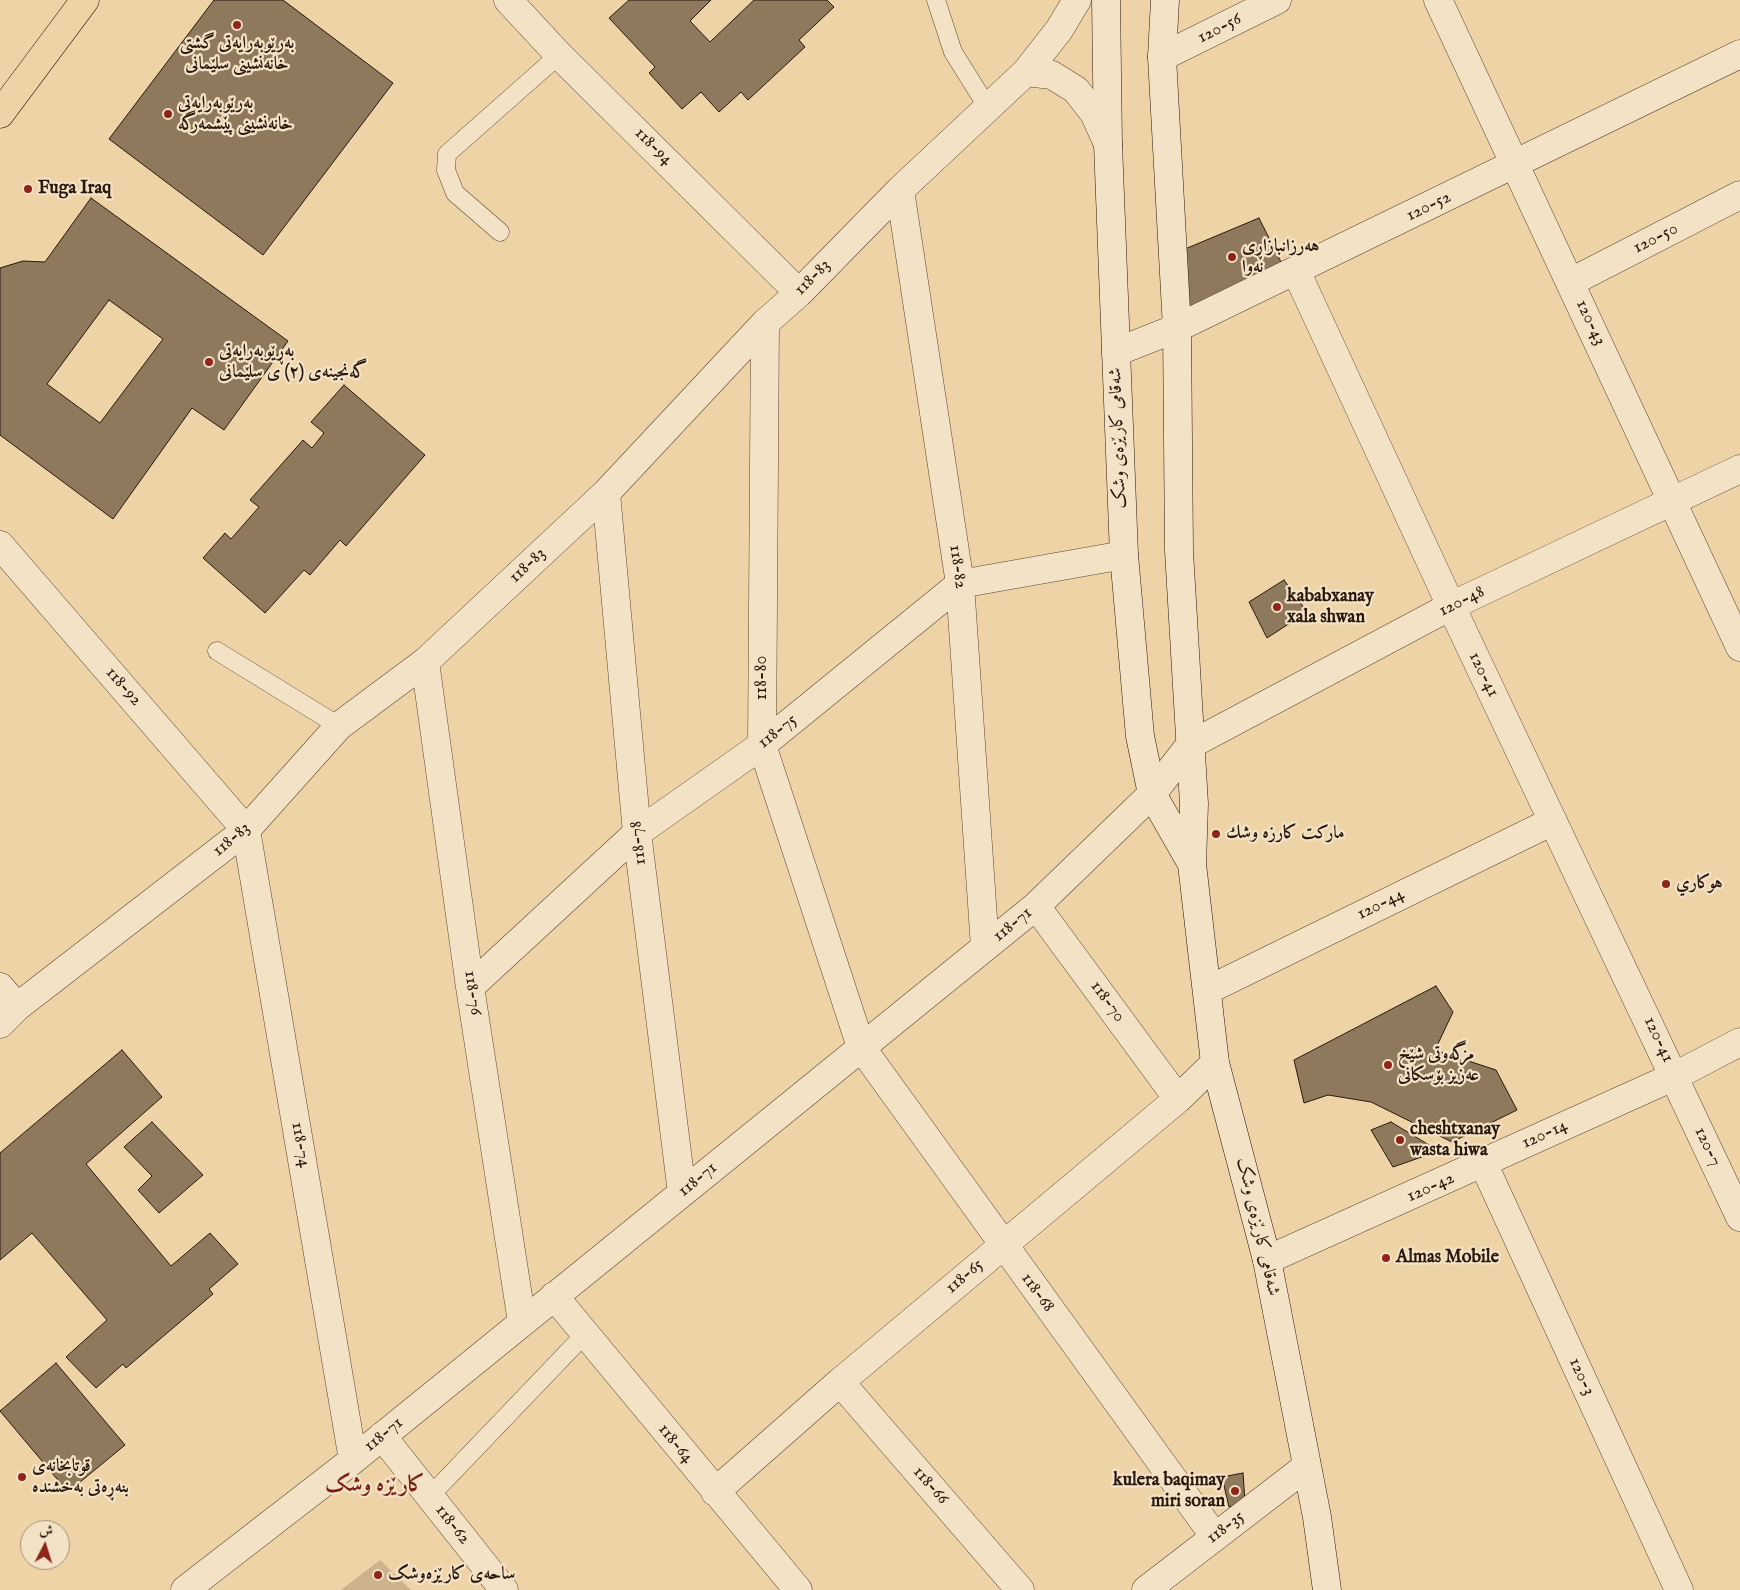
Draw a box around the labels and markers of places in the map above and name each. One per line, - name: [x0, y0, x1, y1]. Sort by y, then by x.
- marker: بەرێوبەرایەتی گشتی خانەنشینی سلێمانی: [231, 19, 243, 31]
- place label: بەرێوبەرایەتی گشتی خانەنشینی سلێمانی: [180, 33, 294, 76]
- place label: بەرێوبەرایەتی خانەنشینی پێشمەرگە: [178, 93, 293, 136]
- marker: بەرێوبەرایەتی خانەنشینی پێشمەرگە: [162, 108, 174, 120]
- place label: Fuga Iraq: [38, 178, 111, 200]
- marker: Fuga Iraq: [22, 183, 34, 195]
- place label: هەرزانبازاڕی نەوا: [1242, 236, 1319, 278]
- marker: هەرزانبازاڕی نەوا: [1226, 251, 1238, 263]
- place label: بەڕێوبەرایەتی گەنجینەی (۲) ی سلێمانی: [219, 341, 367, 384]
- marker: بەڕێوبەرایەتی گەنجینەی (۲) ی سلێمانی: [203, 356, 215, 368]
- place label: kababxanay xala shwan: [1287, 586, 1374, 628]
- marker: kababxanay xala shwan: [1271, 601, 1283, 613]
- place label: ماركت كارزه وشك: [1226, 823, 1344, 845]
- marker: ماركت كارزه وشك: [1210, 828, 1222, 840]
- place label: هوكاري: [1676, 873, 1723, 895]
- marker: هوكاري: [1660, 878, 1672, 890]
- place label: مزگەوتی شێخ عەزیز بۆسکانی: [1398, 1044, 1479, 1086]
- marker: مزگەوتی شێخ عەزیز بۆسکانی: [1382, 1059, 1394, 1071]
- place label: cheshtxanay wasta hiwa: [1410, 1119, 1500, 1162]
- marker: cheshtxanay wasta hiwa: [1394, 1134, 1406, 1146]
- place label: Almas Mobile: [1396, 1247, 1499, 1269]
- marker: Almas Mobile: [1380, 1252, 1392, 1264]
- place label: قوتابخانەی بنەڕەتی بەخشندە: [32, 1456, 129, 1498]
- place label: kulera baqimay miri soran: [1113, 1470, 1225, 1512]
- marker: قوتابخانەی بنەڕەتی بەخشندە: [16, 1471, 28, 1483]
- marker: kulera baqimay miri soran: [1229, 1485, 1241, 1497]
- place label: ساحه‌ی کارێزه‌وشک: [388, 1564, 516, 1586]
- marker: ساحه‌ی کارێزه‌وشک: [372, 1569, 384, 1581]

